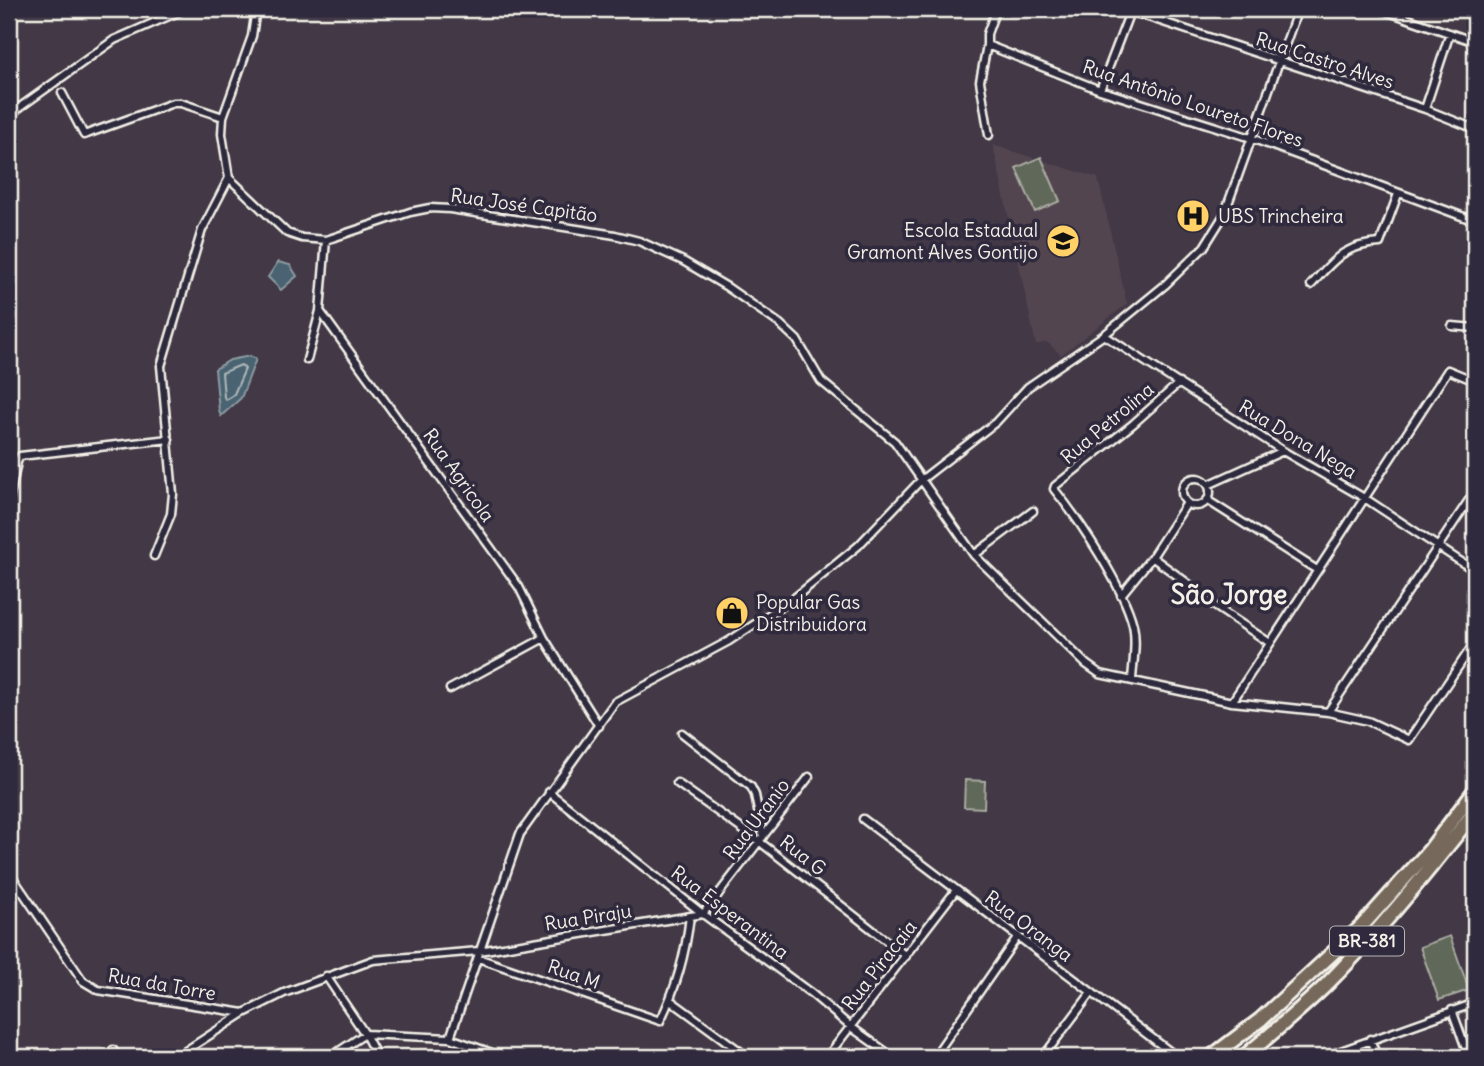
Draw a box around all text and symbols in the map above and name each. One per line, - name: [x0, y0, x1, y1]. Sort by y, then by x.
- street label: Rua Castro Alves: [1253, 26, 1397, 94]
- street label: Rua Antônio Loureto Flores: [1080, 54, 1306, 152]
- street label: Rua José Capitão: [449, 183, 599, 227]
- hospital icon: UBS Trincheira: [1174, 197, 1212, 235]
- place label: UBS Trincheira: [1218, 204, 1344, 228]
- place label: Escola Estadual Gramont Alves Gontijo: [847, 218, 1038, 264]
- school or university icon: Escola Estadual Gramont Alves Gontijo: [1044, 222, 1082, 260]
- street label: Rua Petrolina: [1055, 377, 1159, 469]
- street label: Rua Dona Nega: [1235, 394, 1362, 484]
- street label: Rua Agricola: [418, 424, 500, 526]
- district label: São Jorge: [1171, 578, 1287, 611]
- place label: Popular Gas Distribuidora: [756, 590, 867, 636]
- shop icon: Popular Gas Distribuidora: [713, 594, 751, 632]
- street label: Rua Uranio: [718, 774, 794, 864]
- street label: Rua G: [775, 830, 831, 880]
- street label: Rua Esperantina: [666, 860, 794, 964]
- street label: Rua Oranga: [980, 885, 1078, 967]
- street label: Rua Piraju: [543, 898, 633, 936]
- street label: Rua Piracaia: [836, 915, 922, 1015]
- road number: BR-381: [1330, 926, 1404, 956]
- street label: Rua M: [545, 954, 603, 994]
- street label: Rua da Torre: [106, 963, 218, 1005]

